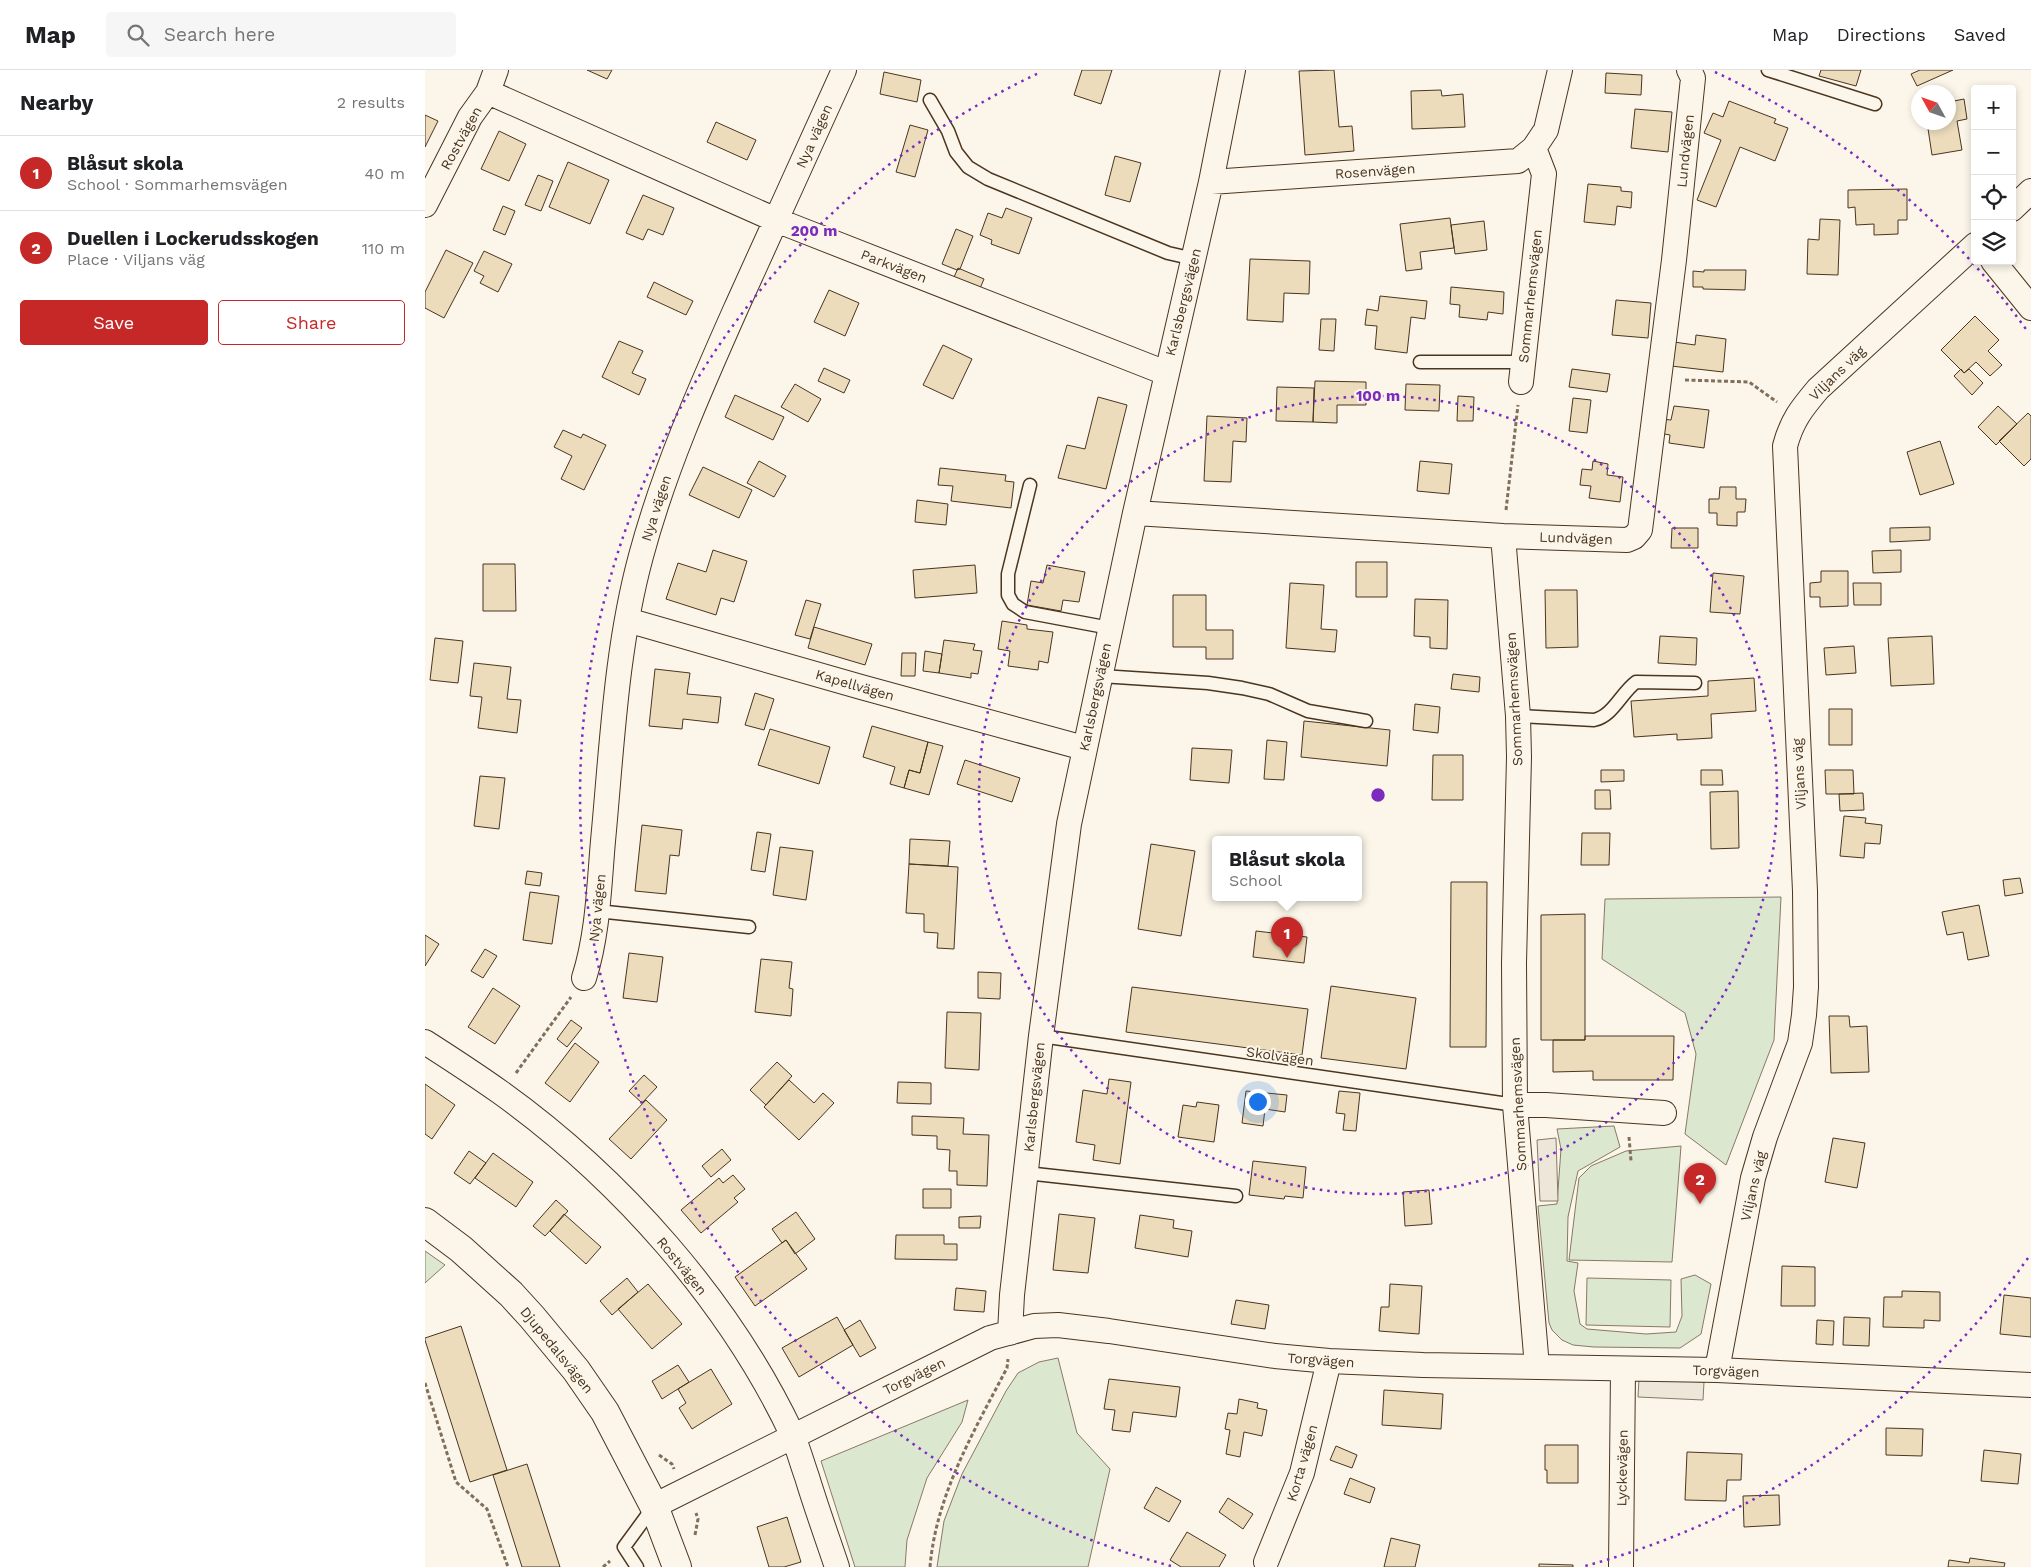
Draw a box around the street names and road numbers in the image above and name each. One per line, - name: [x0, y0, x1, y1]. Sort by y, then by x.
- street label: Nya vägen: [793, 101, 835, 171]
- street label: Rostvägen: [437, 104, 485, 172]
- street label: Lundvägen: [1673, 114, 1697, 188]
- street label: Rosenvägen: [1334, 160, 1416, 182]
- street label: Sommarhemsvägen: [1515, 228, 1545, 364]
- street label: Parkvägen: [859, 246, 929, 286]
- street label: Karlsbergsvägen: [1162, 247, 1204, 357]
- street label: Viljans väg: [1806, 342, 1869, 404]
- street label: Nya vägen: [638, 473, 674, 543]
- street label: Lundvägen: [1539, 529, 1613, 547]
- street label: Sommarhemsvägen: [1502, 632, 1526, 766]
- street label: Karlsbergsvägen: [1076, 641, 1114, 753]
- street label: Kapellvägen: [814, 666, 896, 704]
- street label: Viljans väg: [1789, 737, 1809, 810]
- street label: Nya vägen: [585, 873, 609, 943]
- street label: Sommarhemsvägen: [1506, 1037, 1530, 1171]
- street label: Karlsbergsvägen: [1020, 1041, 1048, 1153]
- street label: Skolvägen: [1245, 1043, 1315, 1069]
- street label: Viljans väg: [1737, 1149, 1769, 1223]
- street label: Rostvägen: [654, 1234, 710, 1298]
- street label: Djupedalsvägen: [517, 1304, 597, 1396]
- street label: Torgvägen: [1287, 1350, 1355, 1370]
- street label: Torgvägen: [880, 1354, 948, 1398]
- street label: Torgvägen: [1692, 1362, 1760, 1380]
- street label: Korta vägen: [1283, 1423, 1321, 1503]
- street label: Lyckevägen: [1613, 1429, 1631, 1507]

